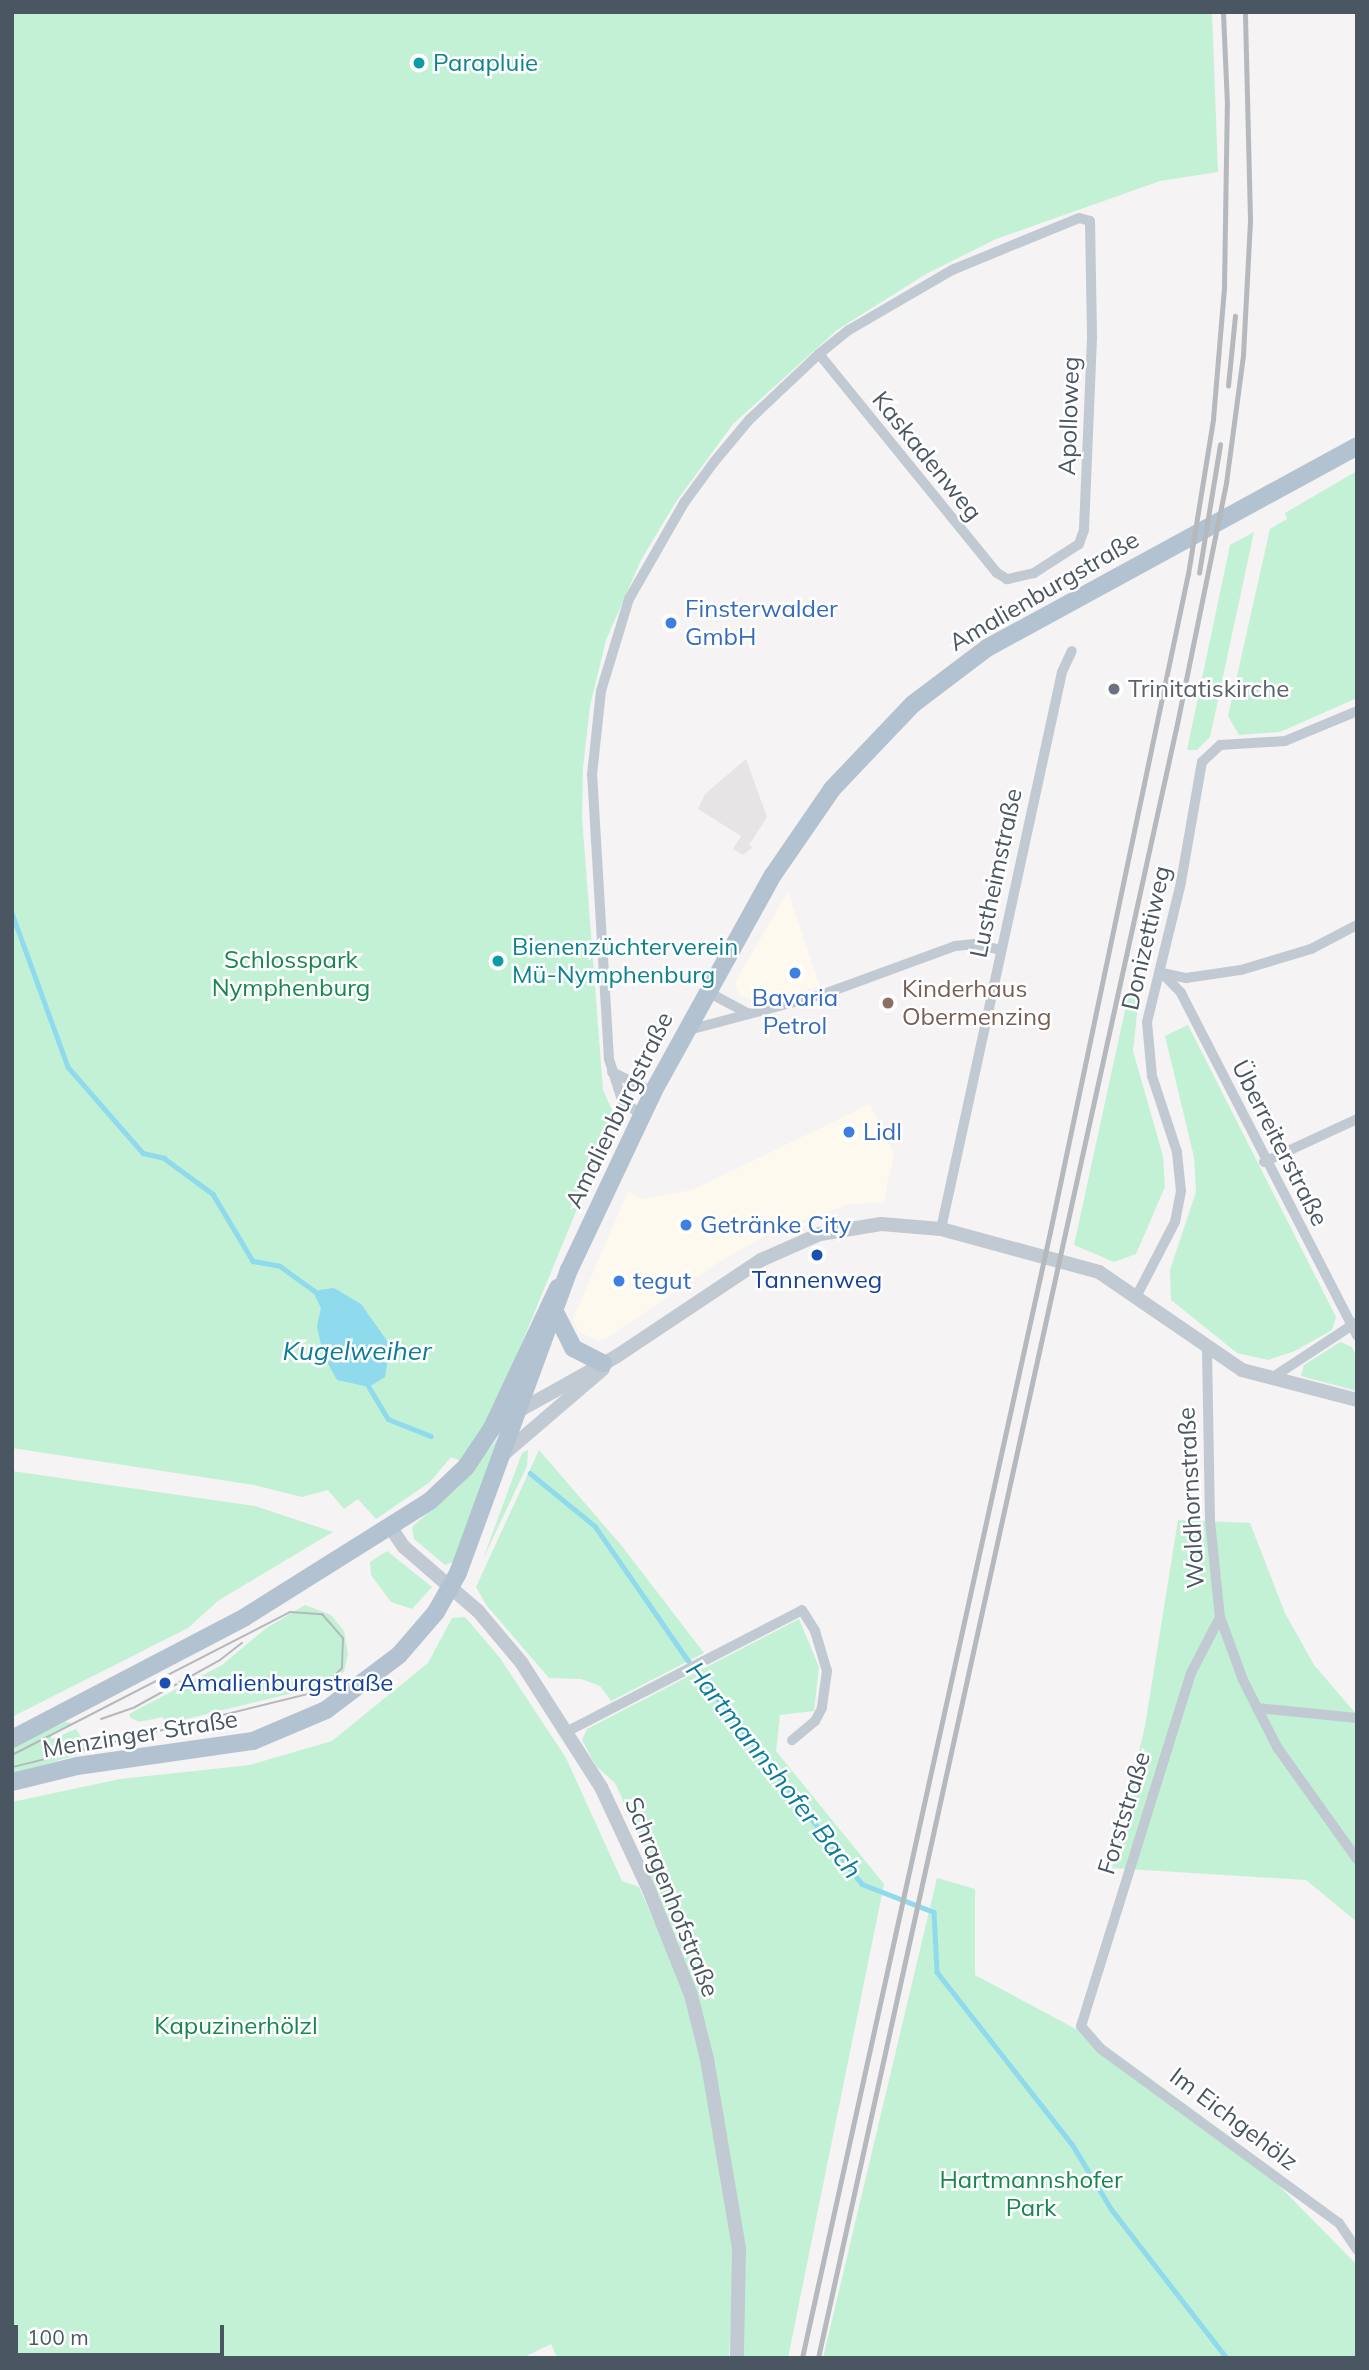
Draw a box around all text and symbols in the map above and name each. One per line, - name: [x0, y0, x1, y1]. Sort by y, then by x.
- place label: Parapluie: [433, 49, 538, 77]
- marker: Parapluie: [411, 55, 427, 71]
- street label: Apolloweg: [1053, 356, 1085, 476]
- street label: Kaskadenweg: [866, 386, 988, 526]
- street label: Amalienburgstraße: [944, 525, 1144, 657]
- place label: Finsterwalder GmbH: [685, 595, 838, 651]
- marker: Finsterwalder GmbH: [663, 615, 679, 631]
- place label: Trinitatiskirche: [1128, 675, 1289, 703]
- marker: Trinitatiskirche: [1106, 681, 1122, 697]
- street label: Lustheimstraße: [964, 786, 1028, 960]
- street label: Donizettiweg: [1115, 863, 1177, 1013]
- place label: Bienenzüchterverein Mü-Nymphenburg: [512, 933, 738, 989]
- park label: Schlosspark Nymphenburg: [212, 946, 370, 1002]
- marker: Bienenzüchterverein Mü-Nymphenburg: [490, 953, 506, 969]
- marker: Bavaria Petrol: [787, 965, 803, 981]
- place label: Kinderhaus Obermenzing: [902, 975, 1052, 1031]
- place label: Bavaria Petrol: [752, 984, 838, 1040]
- marker: Kinderhaus Obermenzing: [880, 995, 896, 1011]
- street label: Amalienburgstraße: [559, 1007, 679, 1213]
- street label: Überreiterstraße: [1226, 1055, 1334, 1231]
- place label: Lidl: [863, 1118, 902, 1146]
- marker: Lidl: [841, 1124, 857, 1140]
- place label: Getränke City: [700, 1211, 851, 1239]
- marker: Getränke City: [678, 1217, 694, 1233]
- marker: Tannenweg: [809, 1247, 825, 1263]
- place label: Tannenweg: [752, 1266, 882, 1294]
- place label: tegut: [633, 1267, 691, 1295]
- marker: tegut: [611, 1273, 627, 1289]
- water label: Kugelweiher: [283, 1335, 431, 1367]
- street label: Waldhornstraße: [1172, 1406, 1210, 1590]
- water label: Hartmannshofer Bach: [680, 1655, 868, 1885]
- place label: Amalienburgstraße: [179, 1669, 393, 1697]
- marker: Amalienburgstraße: [157, 1675, 173, 1691]
- street label: Menzinger Straße: [40, 1704, 240, 1764]
- street label: Forststraße: [1092, 1748, 1156, 1878]
- street label: Schragenhofstraße: [619, 1793, 725, 2001]
- park label: Kapuzinerhölzl: [154, 2012, 318, 2040]
- street label: Im Eichgehölz: [1164, 2062, 1304, 2176]
- park label: Hartmannshofer Park: [939, 2166, 1123, 2222]
- scale bar: [18, 2310, 228, 2354]
- text: 100 m: [27, 2324, 89, 2350]

